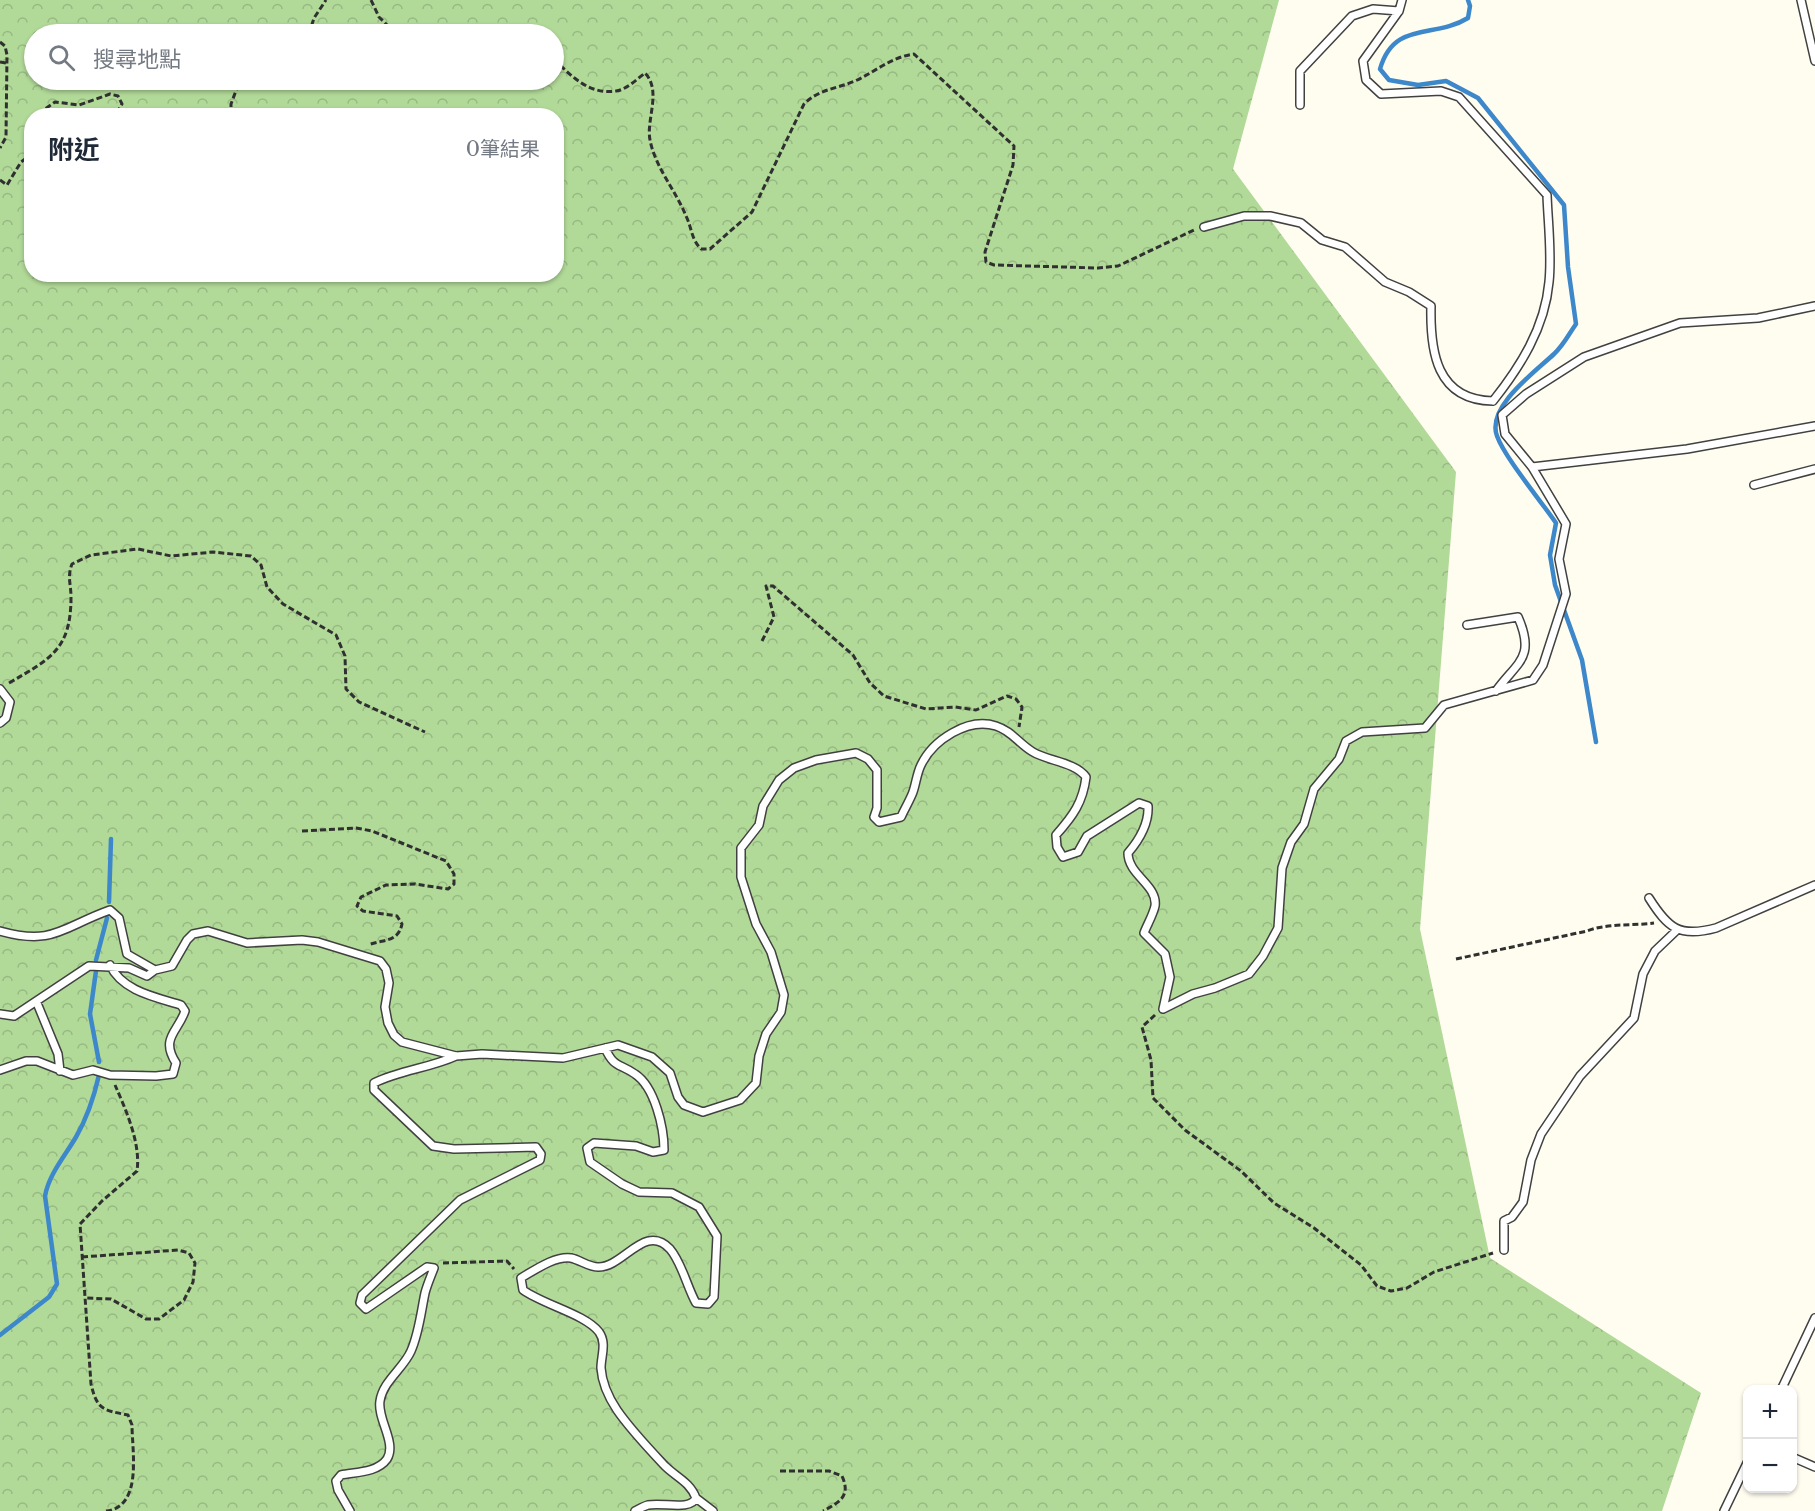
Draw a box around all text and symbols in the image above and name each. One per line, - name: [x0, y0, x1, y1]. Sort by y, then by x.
- search box: [24, 24, 564, 90]
- icon: search: [45, 41, 78, 74]
- text: 搜尋地點: [93, 46, 181, 73]
- text: 附近: [48, 134, 100, 166]
- text: 0筆結果: [466, 137, 540, 161]
- map controls: [1743, 1385, 1797, 1493]
- button: +: [1743, 1385, 1797, 1439]
- button: −: [1743, 1439, 1797, 1493]

